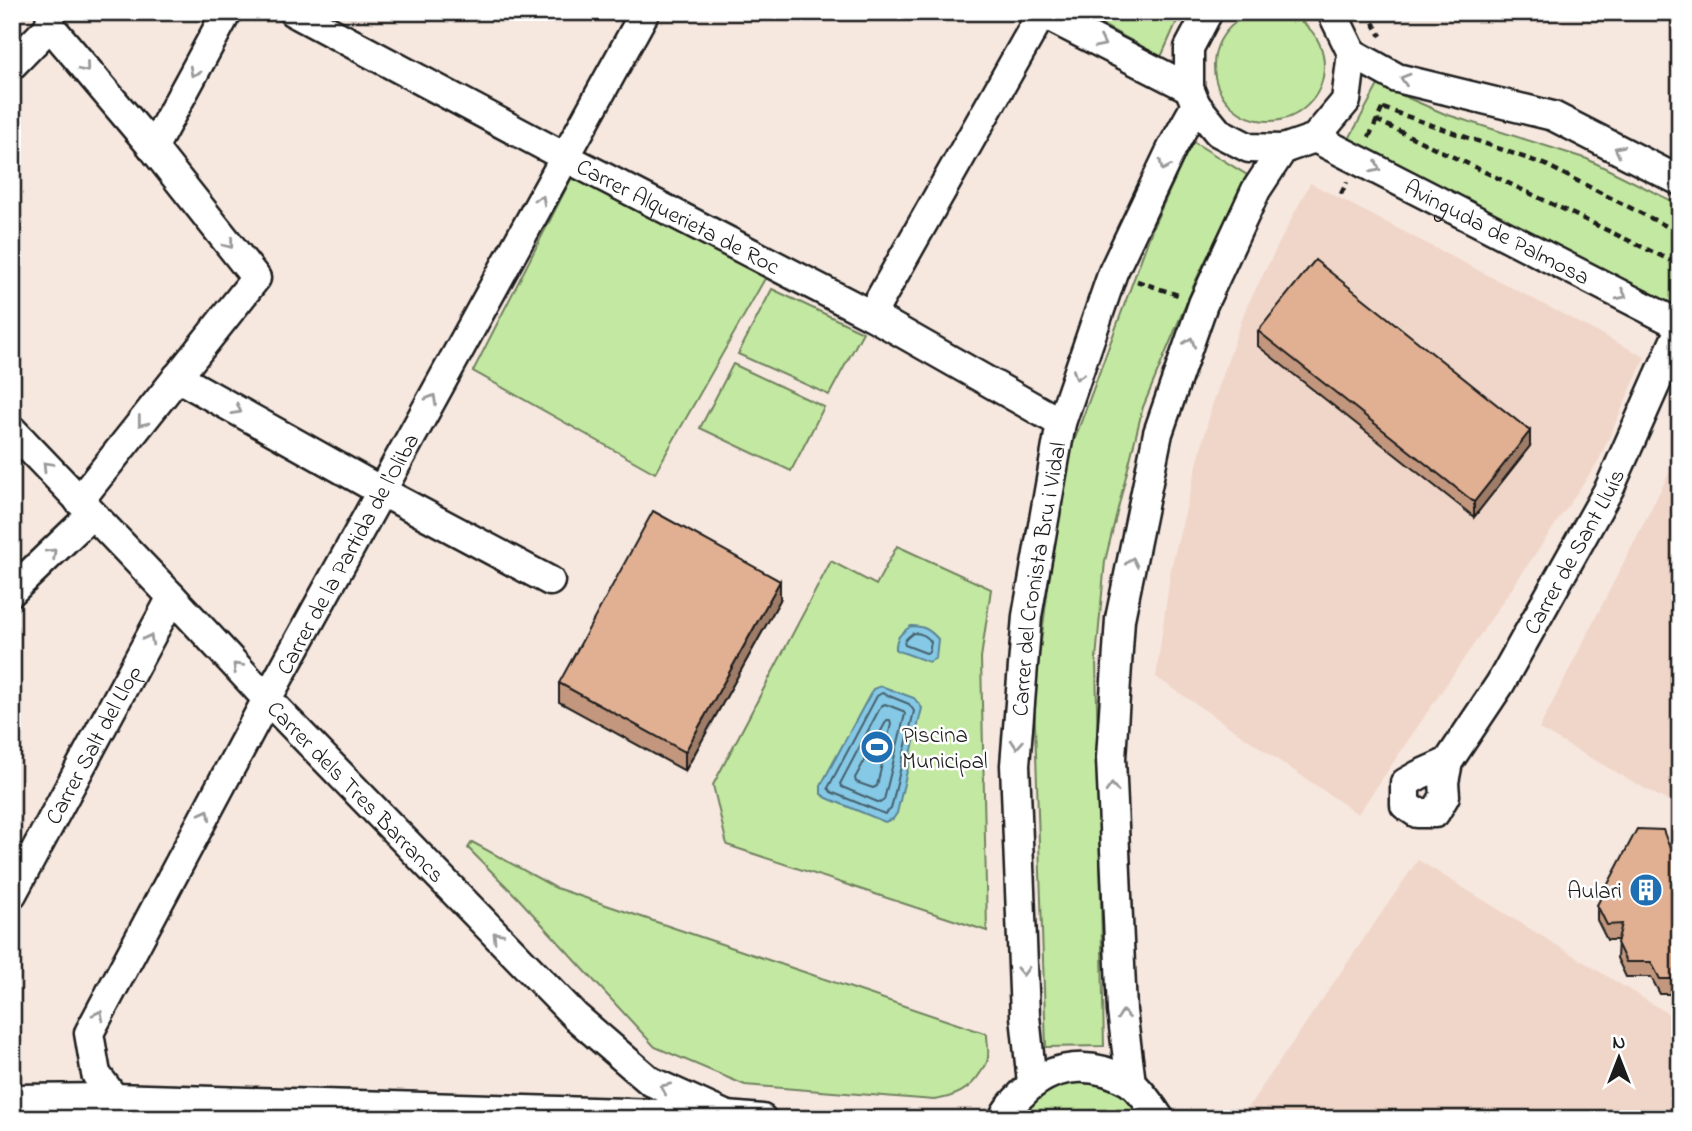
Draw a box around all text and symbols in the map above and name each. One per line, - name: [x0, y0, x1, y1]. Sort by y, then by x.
- one-way arrow: [1094, 34, 1106, 48]
- one-way arrow: [77, 59, 89, 72]
- one-way arrow: [189, 65, 203, 77]
- one-way arrow: [1399, 72, 1411, 87]
- one-way arrow: [1614, 144, 1626, 158]
- street label: Carrer Alquerieta de Roc: [570, 152, 786, 284]
- one-way arrow: [1159, 159, 1173, 171]
- one-way arrow: [1369, 159, 1381, 173]
- street label: Avinguda de Palmosa: [1398, 172, 1595, 295]
- one-way arrow: [533, 194, 547, 207]
- one-way arrow: [221, 236, 233, 249]
- one-way arrow: [1614, 286, 1627, 300]
- one-way arrow: [1182, 337, 1196, 349]
- one-way arrow: [1071, 369, 1086, 381]
- one-way arrow: [424, 394, 437, 406]
- one-way arrow: [229, 402, 242, 415]
- one-way arrow: [137, 414, 150, 427]
- street label: Carrer de la Partida de l'Oliba: [269, 428, 429, 682]
- street label: Carrer del Cronista Bru i Vidal: [1005, 440, 1076, 718]
- one-way arrow: [42, 461, 55, 474]
- street label: Carrer de Sant Lluís: [1517, 464, 1635, 641]
- one-way arrow: [44, 548, 57, 561]
- one-way arrow: [1124, 556, 1139, 568]
- one-way arrow: [141, 634, 154, 646]
- street label: Carrer Salt del Llop: [38, 660, 151, 831]
- one-way arrow: [232, 662, 245, 675]
- street label: Carrer dels Tres Barrancs: [258, 694, 451, 891]
- place label: Piscina Municipal: [902, 720, 988, 779]
- sports icon: Piscina Municipal: [858, 728, 896, 766]
- one-way arrow: [1010, 739, 1025, 750]
- one-way arrow: [1105, 782, 1120, 793]
- one-way arrow: [197, 809, 211, 821]
- building icon: Aulari: [1627, 871, 1665, 909]
- place label: Aulari: [1567, 876, 1622, 909]
- one-way arrow: [493, 931, 506, 944]
- one-way arrow: [1016, 966, 1031, 977]
- one-way arrow: [90, 1009, 104, 1022]
- one-way arrow: [1115, 1009, 1130, 1021]
- north arrow: [1584, 1023, 1654, 1092]
- text: N: [1613, 1030, 1626, 1057]
- one-way arrow: [660, 1082, 672, 1096]

